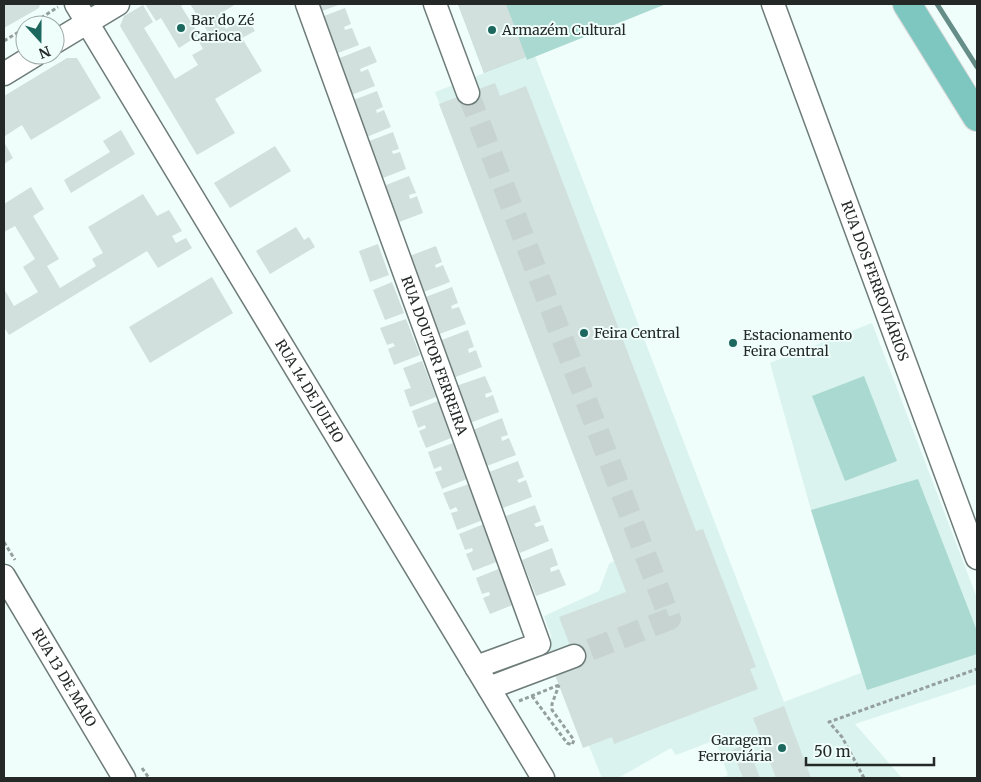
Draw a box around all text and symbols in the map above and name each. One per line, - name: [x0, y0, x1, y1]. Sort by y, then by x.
- place label: Bar do Zé Carioca: [191, 11, 254, 45]
- north arrow: [15, 15, 65, 65]
- place label: Armazém Cultural: [501, 21, 627, 39]
- marker: Bar do Zé Carioca: [175, 22, 187, 34]
- marker: Armazém Cultural: [486, 24, 498, 36]
- text: N: [36, 42, 53, 63]
- street label: RUA DOS FERROVIÁRIOS: [837, 198, 913, 363]
- street label: RUA DOUTOR FERREIRA: [397, 274, 472, 438]
- place label: Feira Central: [594, 324, 680, 342]
- place label: Estacionamento Feira Central: [743, 326, 852, 360]
- marker: Feira Central: [578, 327, 590, 339]
- street label: RUA 14 DE JULHO: [271, 336, 348, 446]
- marker: Estacionamento Feira Central: [727, 337, 739, 349]
- street label: RUA 13 DE MAIO: [28, 625, 100, 730]
- place label: Garagem Ferroviária: [698, 731, 772, 765]
- scale bar: [806, 734, 934, 766]
- marker: Garagem Ferroviária: [776, 742, 788, 754]
- text: 50 m: [814, 742, 851, 761]

